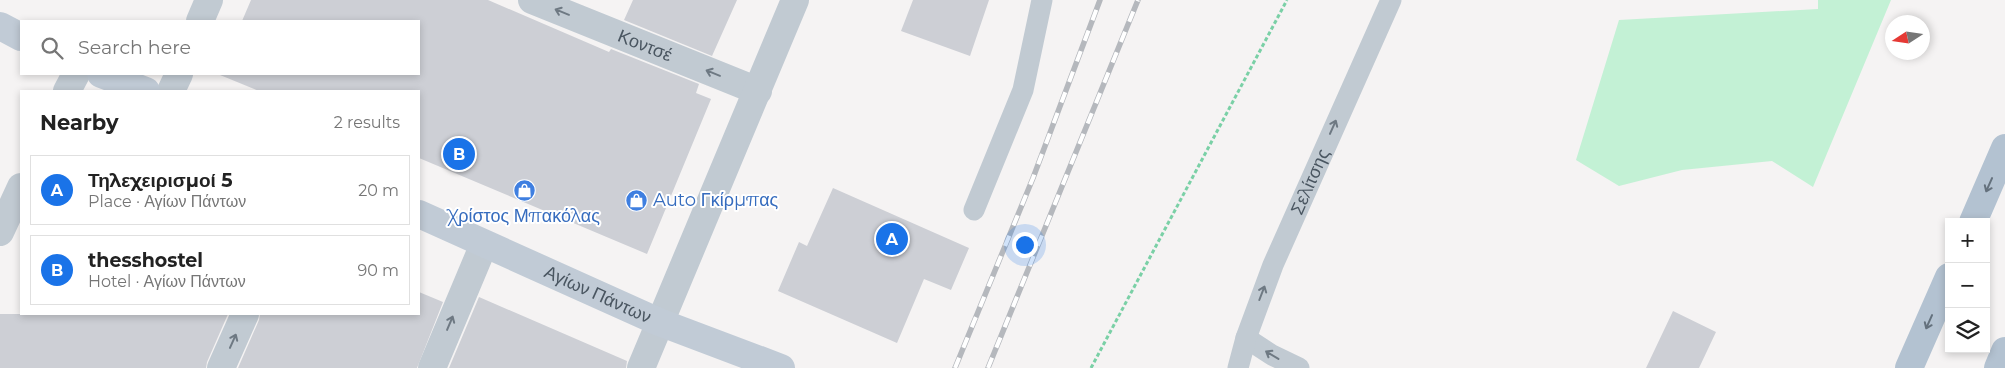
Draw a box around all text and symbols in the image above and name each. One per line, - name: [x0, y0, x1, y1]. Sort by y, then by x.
- one-way arrow: [555, 7, 570, 16]
- north arrow: [1885, 15, 1930, 60]
- search box: [20, 20, 420, 75]
- street label: Κοντσέ: [615, 25, 676, 66]
- icon: search: [38, 34, 66, 62]
- text: Search here: [78, 36, 191, 59]
- one-way arrow: [706, 68, 721, 77]
- text: Nearby: [40, 110, 119, 135]
- text: 2 results: [334, 113, 400, 132]
- one-way arrow: [1329, 120, 1339, 135]
- pin: B: [443, 135, 475, 173]
- street label: Σελίτσης: [1286, 145, 1334, 218]
- text: Τηλεχειρισμοί 5: [88, 169, 233, 192]
- one-way arrow: [1983, 177, 1993, 192]
- shop icon: Χρίστος Μπακόλας: [512, 179, 536, 203]
- text: A: [51, 181, 63, 200]
- text: 20 m: [358, 181, 399, 200]
- shop icon: Auto Γκίρμπας: [625, 188, 649, 212]
- place label: Auto Γκίρμπας: [653, 189, 779, 211]
- text: Place · Αγίων Πάντων: [88, 192, 246, 211]
- place label: Χρίστος Μπακόλας: [445, 205, 600, 227]
- map controls: [1945, 218, 1990, 353]
- button: +: [1945, 218, 1990, 263]
- pin: A: [876, 220, 908, 258]
- your location: [1012, 232, 1038, 258]
- text: thesshostel: [88, 249, 203, 272]
- text: B: [51, 261, 63, 280]
- text: 90 m: [357, 261, 399, 280]
- street label: Αγίων Πάντων: [541, 261, 655, 328]
- button: −: [1945, 263, 1990, 308]
- text: Hotel · Αγίων Πάντων: [88, 272, 246, 291]
- one-way arrow: [1259, 285, 1268, 300]
- button: layers: [1945, 308, 1990, 353]
- one-way arrow: [1924, 314, 1934, 329]
- one-way arrow: [446, 316, 456, 331]
- one-way arrow: [228, 334, 238, 349]
- one-way arrow: [1265, 349, 1279, 359]

